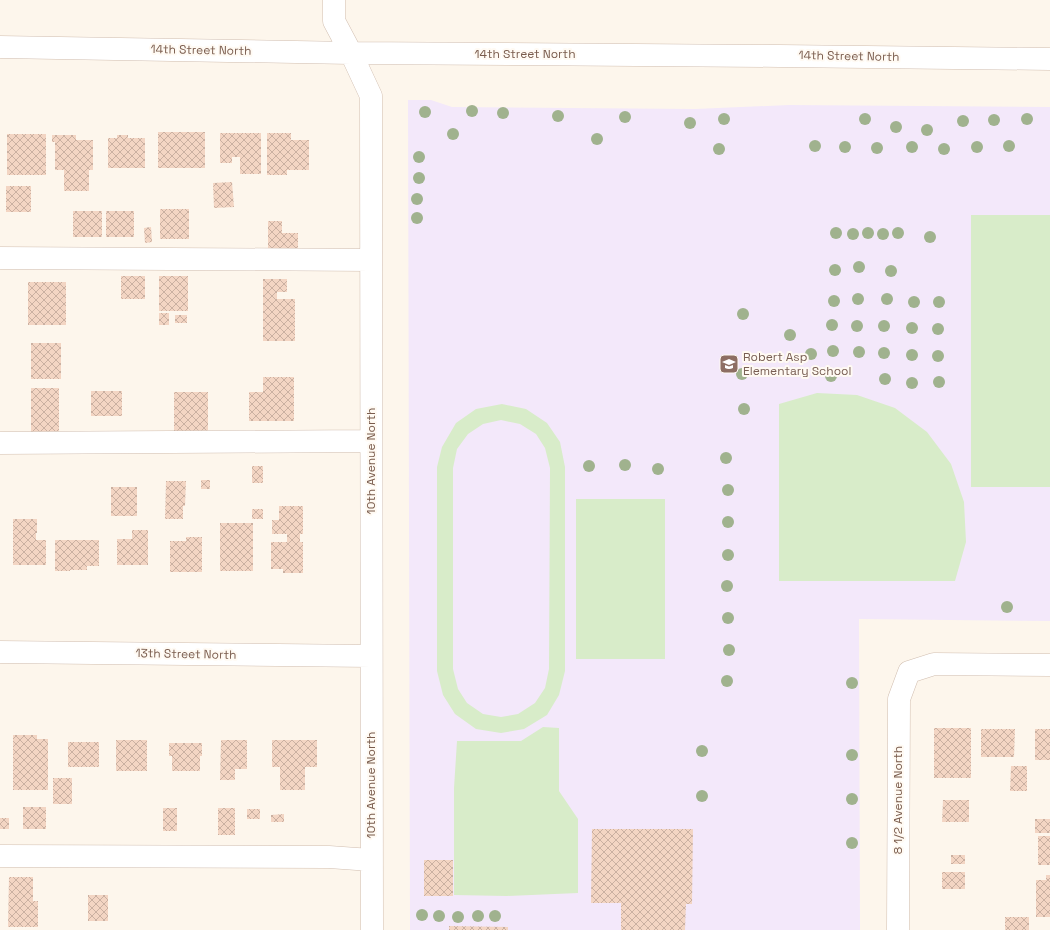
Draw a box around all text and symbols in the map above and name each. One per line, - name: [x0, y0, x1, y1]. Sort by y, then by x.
- street label: 14th Street North: [150, 41, 252, 59]
- street label: 14th Street North: [474, 46, 576, 62]
- street label: 14th Street North: [798, 47, 900, 65]
- place label: Robert Asp Elementary School: [743, 349, 851, 379]
- school or university icon: Robert Asp Elementary School: [718, 353, 740, 375]
- street label: 10th Avenue North: [363, 408, 379, 514]
- street label: 13th Street North: [135, 645, 237, 663]
- street label: 10th Avenue North: [363, 732, 379, 838]
- street label: 8 1/2 Avenue North: [890, 746, 906, 854]

